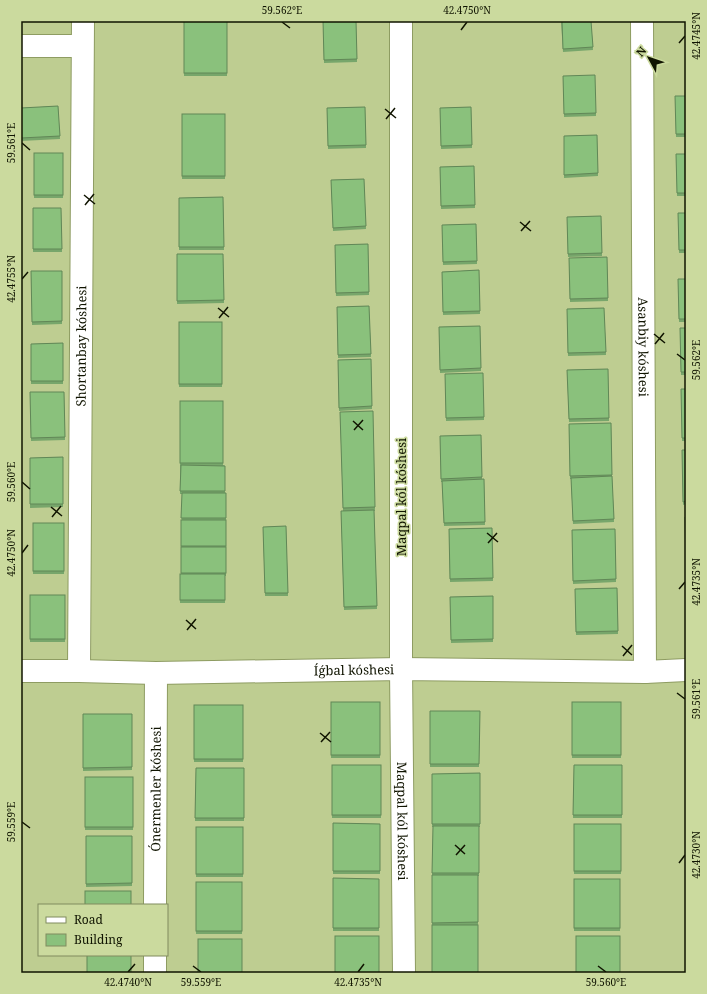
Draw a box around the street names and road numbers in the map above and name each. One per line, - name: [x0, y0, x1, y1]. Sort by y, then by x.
- street label: Shortanbay kóshesi: [72, 285, 90, 407]
- street label: Asanbiy kóshesi: [634, 297, 653, 397]
- street label: Maqpal kól kóshesi: [392, 438, 410, 556]
- street label: Íǵbal kóshesi: [314, 660, 394, 679]
- street label: Ónermenler kóshesi: [146, 726, 165, 852]
- street label: Maqpal kól kóshesi: [393, 762, 412, 880]

